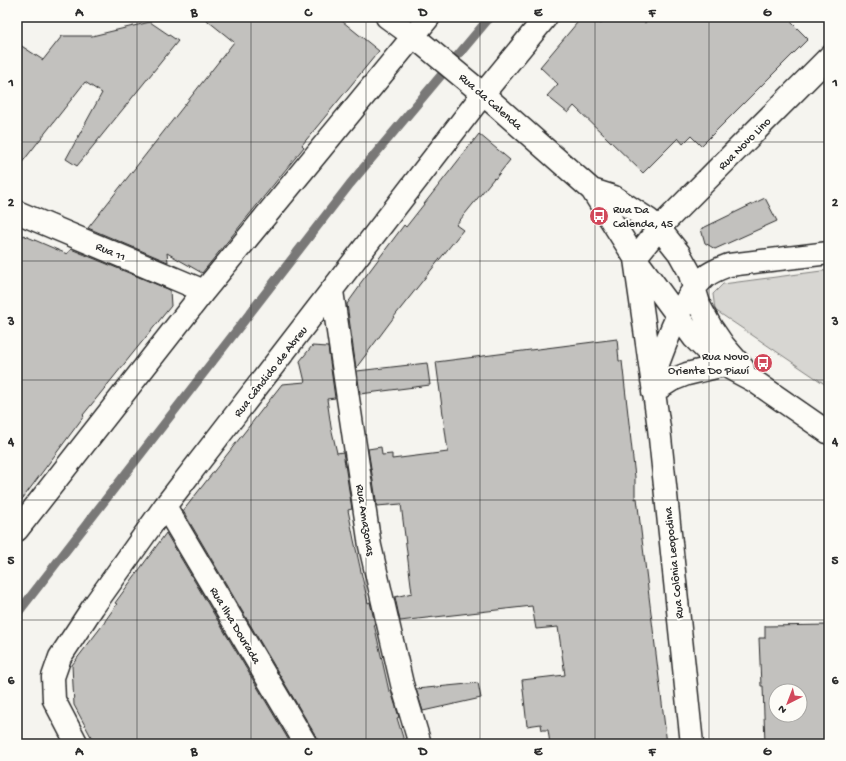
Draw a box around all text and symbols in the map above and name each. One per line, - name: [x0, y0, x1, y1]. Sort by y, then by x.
- text: A: [74, 6, 84, 21]
- text: B: [190, 6, 199, 21]
- text: C: [303, 6, 313, 21]
- text: D: [418, 6, 428, 21]
- text: E: [534, 6, 543, 21]
- text: F: [648, 6, 657, 21]
- text: G: [763, 6, 772, 21]
- street label: Rua da Calenda: [455, 71, 524, 134]
- text: 1: [7, 76, 14, 91]
- text: 1: [831, 76, 838, 91]
- street label: Rua Novo Lino: [716, 115, 775, 174]
- text: 2: [8, 196, 15, 211]
- text: 2: [832, 196, 839, 211]
- place label: Rua Da Calenda, 45: [613, 204, 673, 232]
- bus stop icon: Rua Da Calenda, 45: [588, 205, 610, 227]
- street label: Rua 11: [93, 240, 127, 265]
- text: 3: [7, 315, 15, 330]
- text: 3: [831, 315, 839, 330]
- street label: Rua Cândido de Abreu: [232, 324, 312, 421]
- place label: Rua Novo Oriente Do Piauí: [668, 351, 749, 379]
- bus stop icon: Rua Novo Oriente Do Piauí: [752, 352, 774, 374]
- text: 4: [7, 435, 15, 450]
- text: 4: [831, 435, 839, 450]
- street label: Rua Amazonas: [351, 484, 377, 558]
- street label: Rua Colônia Leopodina: [662, 506, 688, 619]
- text: 5: [8, 554, 15, 569]
- text: 5: [832, 554, 839, 569]
- street label: Rua Ilha Dourada: [206, 585, 263, 667]
- text: 6: [8, 674, 15, 689]
- text: 6: [832, 674, 839, 689]
- north arrow: [768, 683, 808, 723]
- text: N: [776, 702, 789, 716]
- text: A: [74, 745, 84, 760]
- text: B: [190, 745, 199, 760]
- text: C: [303, 745, 313, 760]
- text: D: [418, 745, 428, 760]
- text: E: [534, 745, 543, 760]
- text: F: [648, 745, 657, 760]
- text: G: [763, 745, 772, 760]

